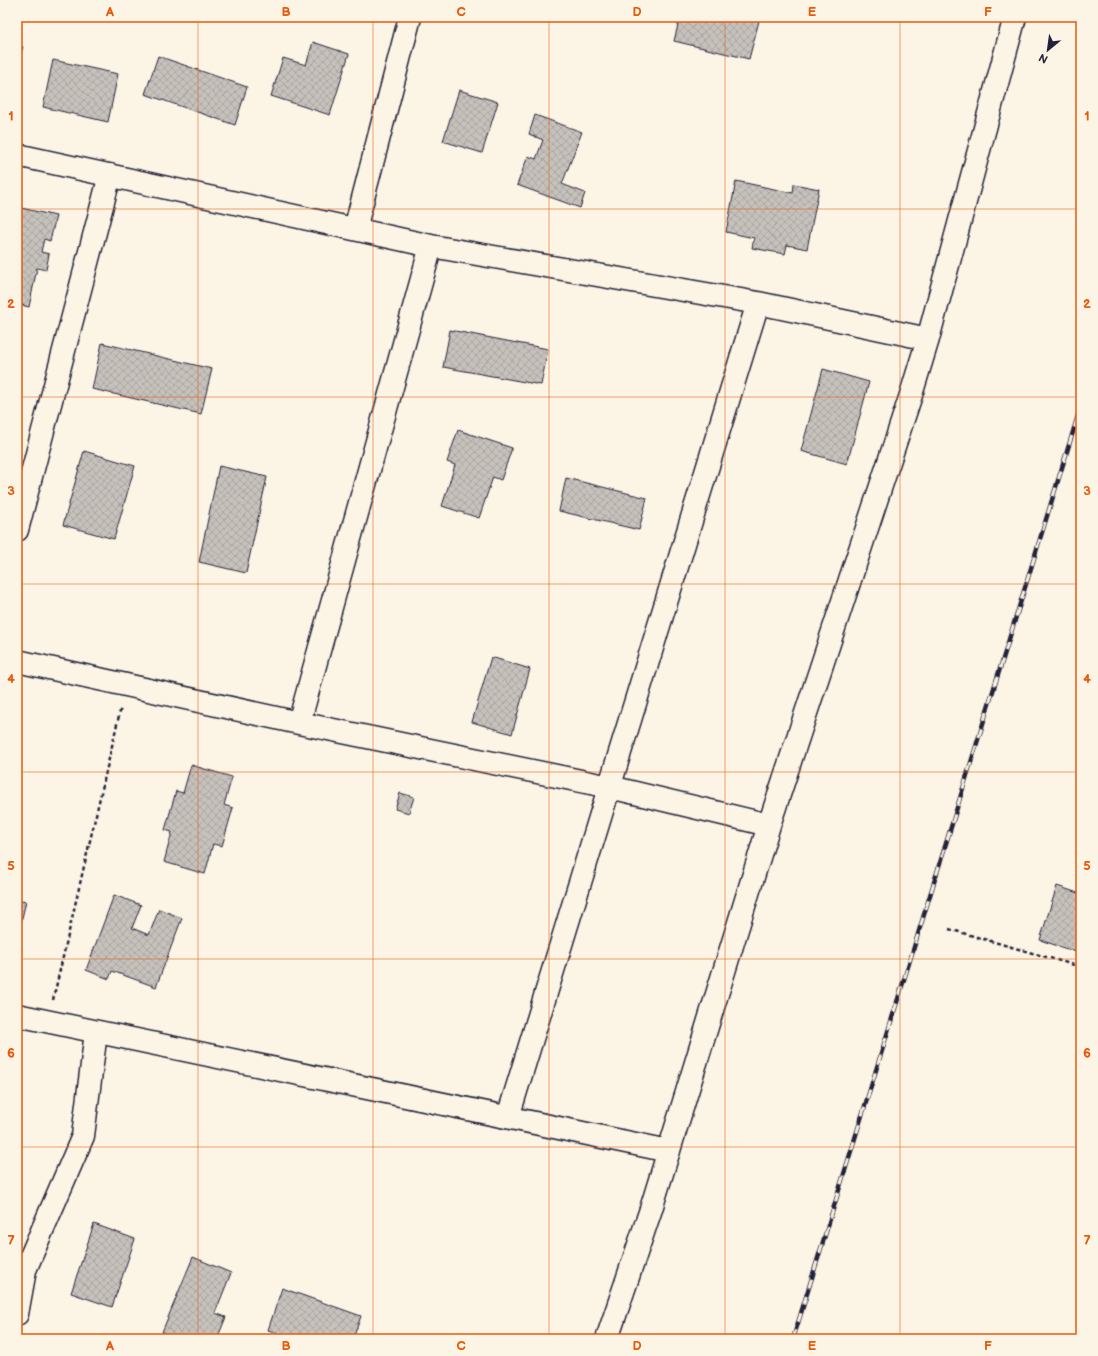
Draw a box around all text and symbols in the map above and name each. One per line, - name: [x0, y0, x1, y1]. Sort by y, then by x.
- text: A: [105, 4, 114, 20]
- text: B: [281, 4, 291, 20]
- text: C: [456, 4, 466, 20]
- text: D: [632, 4, 642, 20]
- text: E: [808, 4, 817, 20]
- text: F: [984, 4, 992, 20]
- north arrow: [1028, 30, 1068, 70]
- text: N: [1037, 51, 1050, 66]
- text: 1: [8, 108, 14, 124]
- text: 1: [1084, 108, 1090, 124]
- text: 2: [7, 296, 15, 312]
- text: 2: [1083, 296, 1091, 312]
- text: 3: [7, 483, 15, 499]
- text: 3: [1083, 483, 1091, 499]
- text: 4: [7, 671, 15, 687]
- text: 4: [1083, 671, 1091, 687]
- text: 5: [7, 858, 15, 874]
- text: 5: [1083, 858, 1091, 874]
- text: 6: [7, 1045, 15, 1061]
- text: 6: [1083, 1045, 1091, 1061]
- text: 7: [7, 1233, 15, 1249]
- text: 7: [1083, 1233, 1091, 1249]
- text: A: [105, 1338, 114, 1354]
- text: B: [281, 1338, 291, 1354]
- text: C: [456, 1338, 466, 1354]
- text: D: [632, 1338, 642, 1354]
- text: E: [808, 1338, 817, 1354]
- text: F: [984, 1338, 992, 1354]

